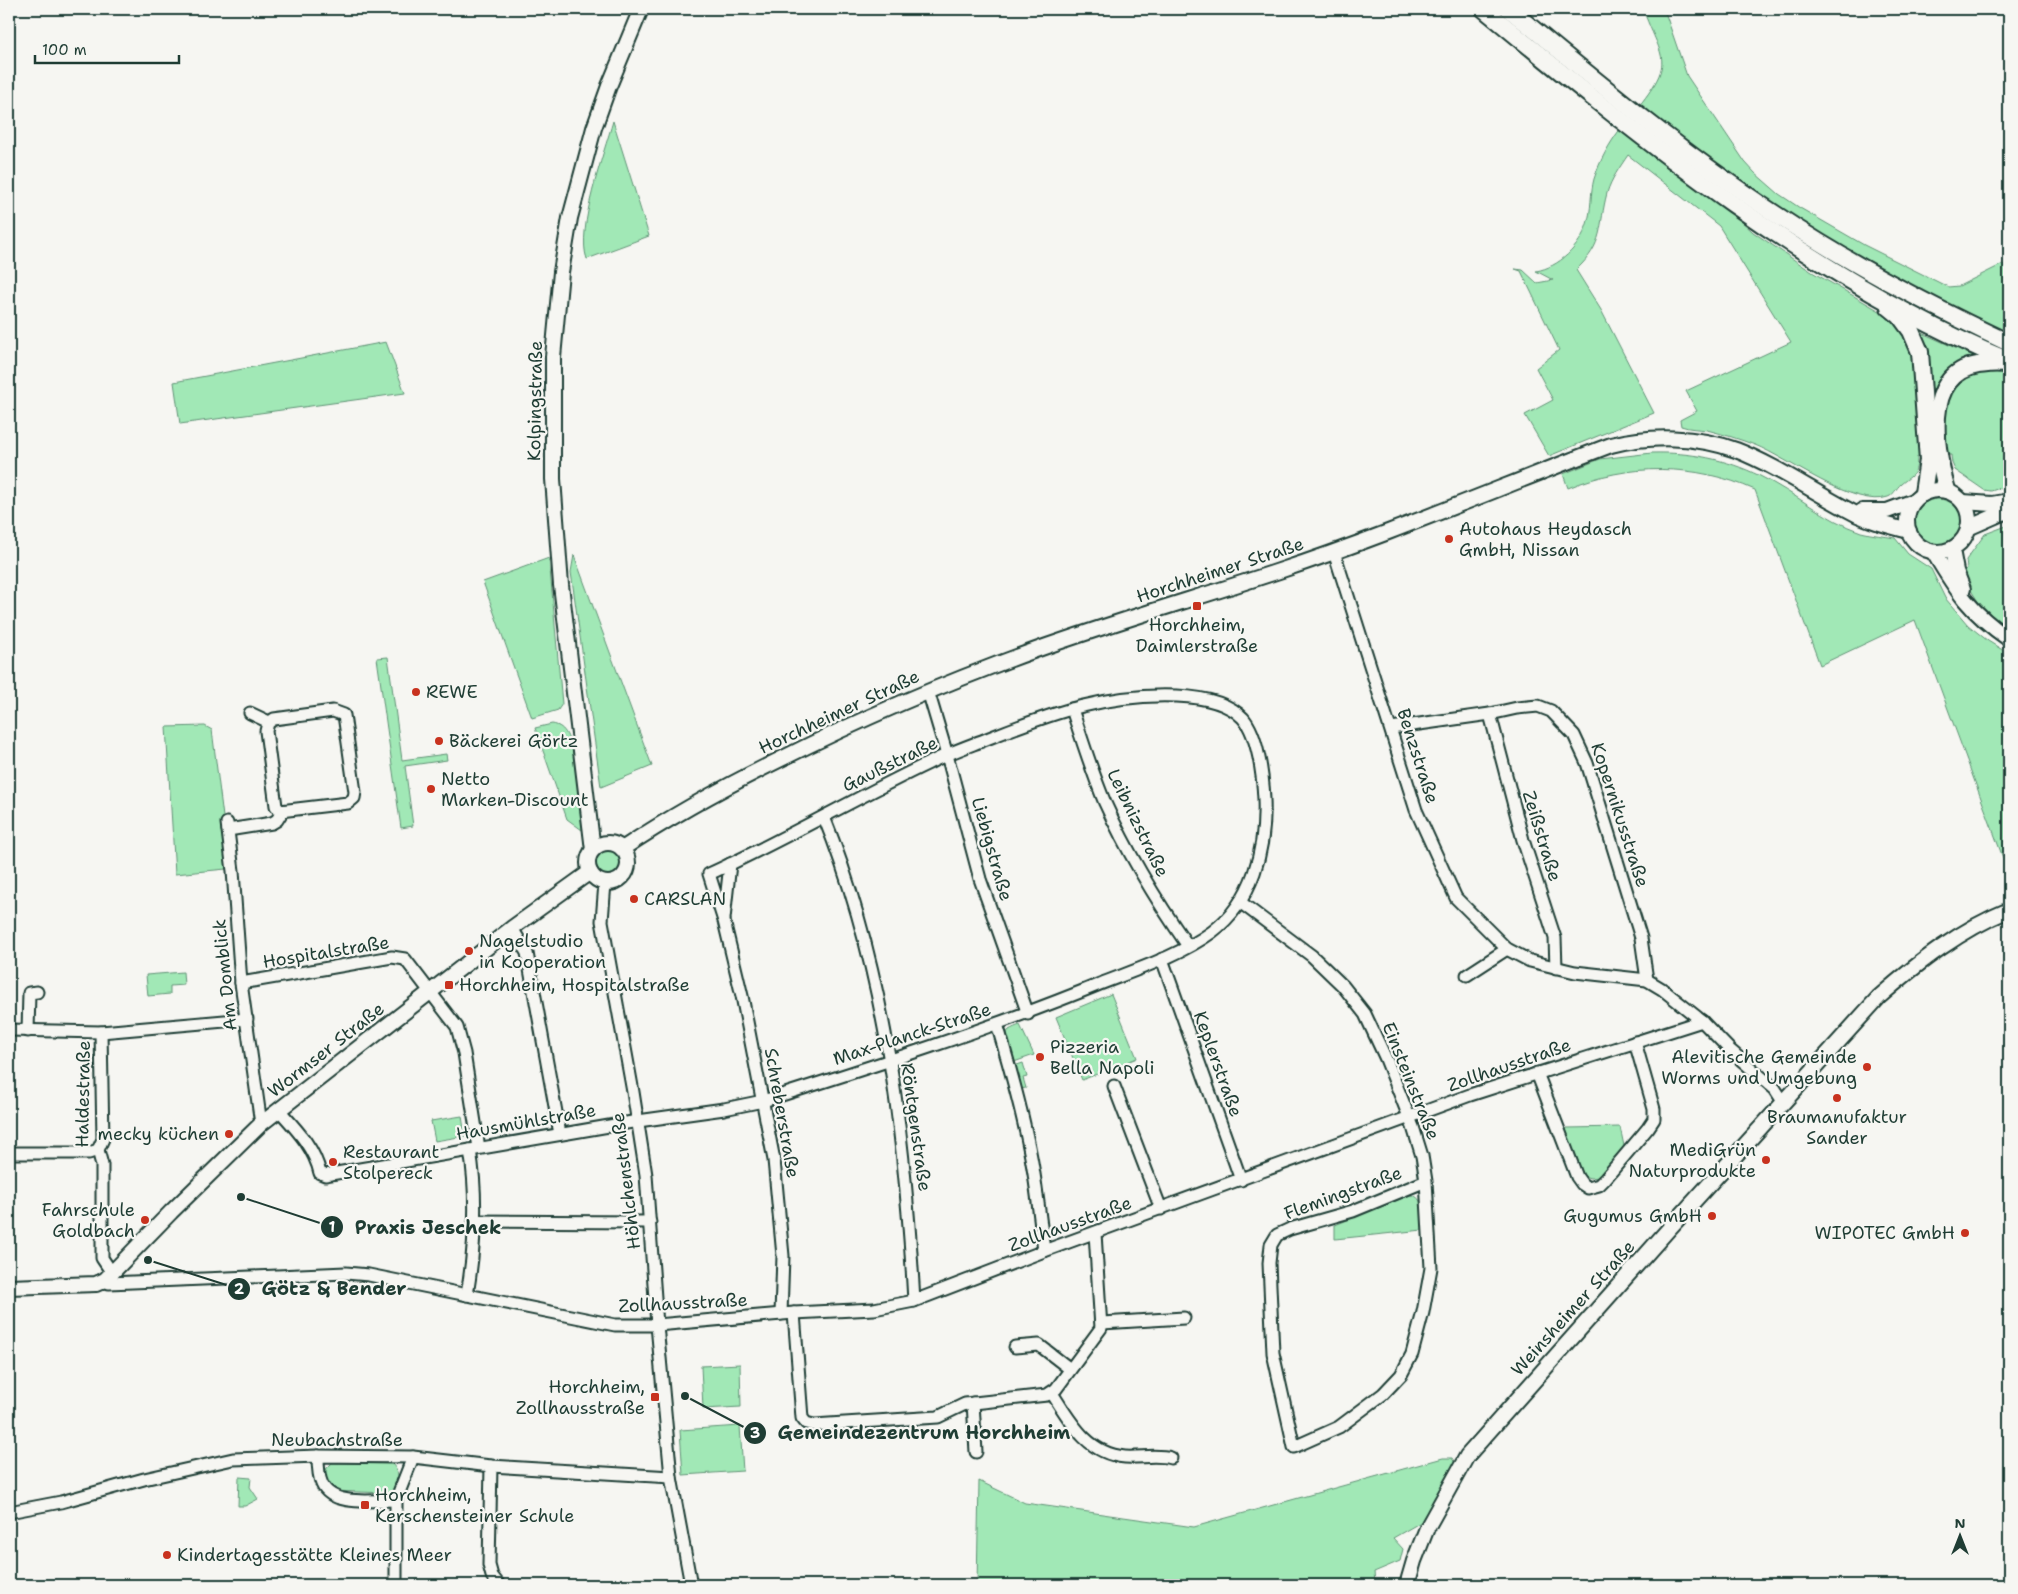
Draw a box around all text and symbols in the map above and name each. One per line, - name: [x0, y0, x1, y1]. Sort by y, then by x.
- scale bar: [35, 32, 179, 64]
- text: 100 m: [42, 40, 87, 60]
- street label: Kolpingstraße: [522, 341, 548, 461]
- place label: Autohaus Heydasch GmbH, Nissan: [1459, 517, 1632, 562]
- street label: Horchheimer Straße: [1133, 532, 1307, 608]
- marker: Autohaus Heydasch GmbH, Nissan: [1443, 533, 1455, 545]
- marker: Horchheim, Daimlerstraße: [1191, 600, 1203, 612]
- place label: Horchheim, Daimlerstraße: [1136, 613, 1258, 658]
- street label: Horchheimer Straße: [755, 664, 923, 760]
- place label: REWE: [426, 680, 478, 704]
- marker: REWE: [410, 686, 422, 698]
- street label: Benzstraße: [1391, 705, 1445, 807]
- place label: Bäckerei Görtz: [449, 729, 579, 753]
- street label: Gaußstraße: [838, 730, 942, 798]
- marker: Bäckerei Görtz: [433, 735, 445, 747]
- street label: Kopernikusstraße: [1585, 740, 1655, 890]
- street label: Leibnizstraße: [1101, 765, 1175, 881]
- place label: Netto Marken-Discount: [441, 767, 589, 812]
- marker: Netto Marken-Discount: [425, 783, 437, 795]
- street label: Zeißstraße: [1517, 788, 1567, 884]
- street label: Liebigstraße: [966, 794, 1018, 904]
- place label: CARSLAN: [644, 887, 726, 911]
- marker: CARSLAN: [628, 893, 640, 905]
- street label: Am Domblick: [207, 918, 243, 1032]
- place label: Nagelstudio in Kooperation: [479, 929, 606, 974]
- street label: Hospitalstraße: [261, 930, 391, 974]
- marker: Nagelstudio in Kooperation: [463, 945, 475, 957]
- place label: Horchheim, Hospitalstraße: [459, 973, 690, 997]
- marker: Horchheim, Hospitalstraße: [443, 979, 455, 991]
- street label: Wormser Straße: [263, 997, 389, 1103]
- street label: Max-Planck-Straße: [830, 997, 994, 1071]
- street label: Keplerstraße: [1188, 1008, 1248, 1120]
- street label: Einsteinstraße: [1376, 1019, 1446, 1143]
- street label: Zollhausstraße: [1444, 1033, 1574, 1097]
- place label: Pizzeria Bella Napoli: [1050, 1035, 1155, 1080]
- street label: Haldestraße: [70, 1040, 96, 1148]
- place label: Alevitische Gemeinde Worms und Umgebung: [1661, 1045, 1857, 1090]
- street label: Schreberstraße: [759, 1046, 805, 1180]
- marker: Pizzeria Bella Napoli: [1034, 1051, 1046, 1063]
- street label: Röntgenstraße: [895, 1061, 937, 1193]
- marker: Alevitische Gemeinde Worms und Umgebung: [1861, 1061, 1873, 1073]
- marker: Braumanufaktur Sander: [1831, 1092, 1843, 1104]
- street label: Hausmühlstraße: [454, 1098, 598, 1146]
- place label: Braumanufaktur Sander: [1767, 1105, 1907, 1150]
- street label: Höhlchenstraße: [606, 1111, 646, 1251]
- place label: mecky küchen: [97, 1122, 219, 1146]
- marker: mecky küchen: [223, 1128, 235, 1140]
- place label: MediGrün Naturprodukte: [1628, 1138, 1756, 1183]
- place label: Restaurant Stolpereck: [343, 1140, 439, 1185]
- marker: MediGrün Naturprodukte: [1760, 1154, 1772, 1166]
- marker: Restaurant Stolpereck: [327, 1156, 339, 1168]
- street label: Flemingstraße: [1281, 1161, 1405, 1225]
- street label: Zollhausstraße: [1005, 1191, 1135, 1257]
- place label: Fahrschule Goldbach: [42, 1198, 135, 1243]
- place label: Gugumus GmbH: [1563, 1204, 1702, 1228]
- callout: Praxis Jeschek: [320, 1210, 512, 1244]
- marker: Gugumus GmbH: [1706, 1210, 1718, 1222]
- marker: Fahrschule Goldbach: [139, 1214, 151, 1226]
- text: Praxis Jeschek: [355, 1215, 501, 1240]
- text: 1: [329, 1217, 336, 1237]
- place label: WIPOTEC GmbH: [1814, 1221, 1955, 1245]
- marker: WIPOTEC GmbH: [1959, 1227, 1971, 1239]
- street label: Weinsheimer Straße: [1506, 1235, 1640, 1381]
- callout: Götz & Bender: [227, 1272, 417, 1306]
- text: Götz & Bender: [262, 1276, 406, 1301]
- text: 2: [234, 1279, 245, 1299]
- street label: Zollhausstraße: [618, 1288, 748, 1318]
- place label: Horchheim, Zollhausstraße: [516, 1375, 645, 1420]
- marker: Horchheim, Zollhausstraße: [649, 1391, 661, 1403]
- callout: Gemeindezentrum Horchheim: [743, 1416, 1080, 1450]
- text: Gemeindezentrum Horchheim: [778, 1420, 1070, 1445]
- text: 3: [750, 1423, 760, 1443]
- street label: Neubachstraße: [271, 1428, 403, 1452]
- place label: Horchheim, Kerschensteiner Schule: [375, 1483, 574, 1528]
- marker: Horchheim, Kerschensteiner Schule: [359, 1499, 371, 1511]
- north arrow: [1936, 1512, 1986, 1562]
- text: N: [1954, 1514, 1966, 1532]
- place label: Kindertagesstätte Kleines Meer: [177, 1543, 452, 1567]
- marker: Kindertagesstätte Kleines Meer: [161, 1549, 173, 1561]

